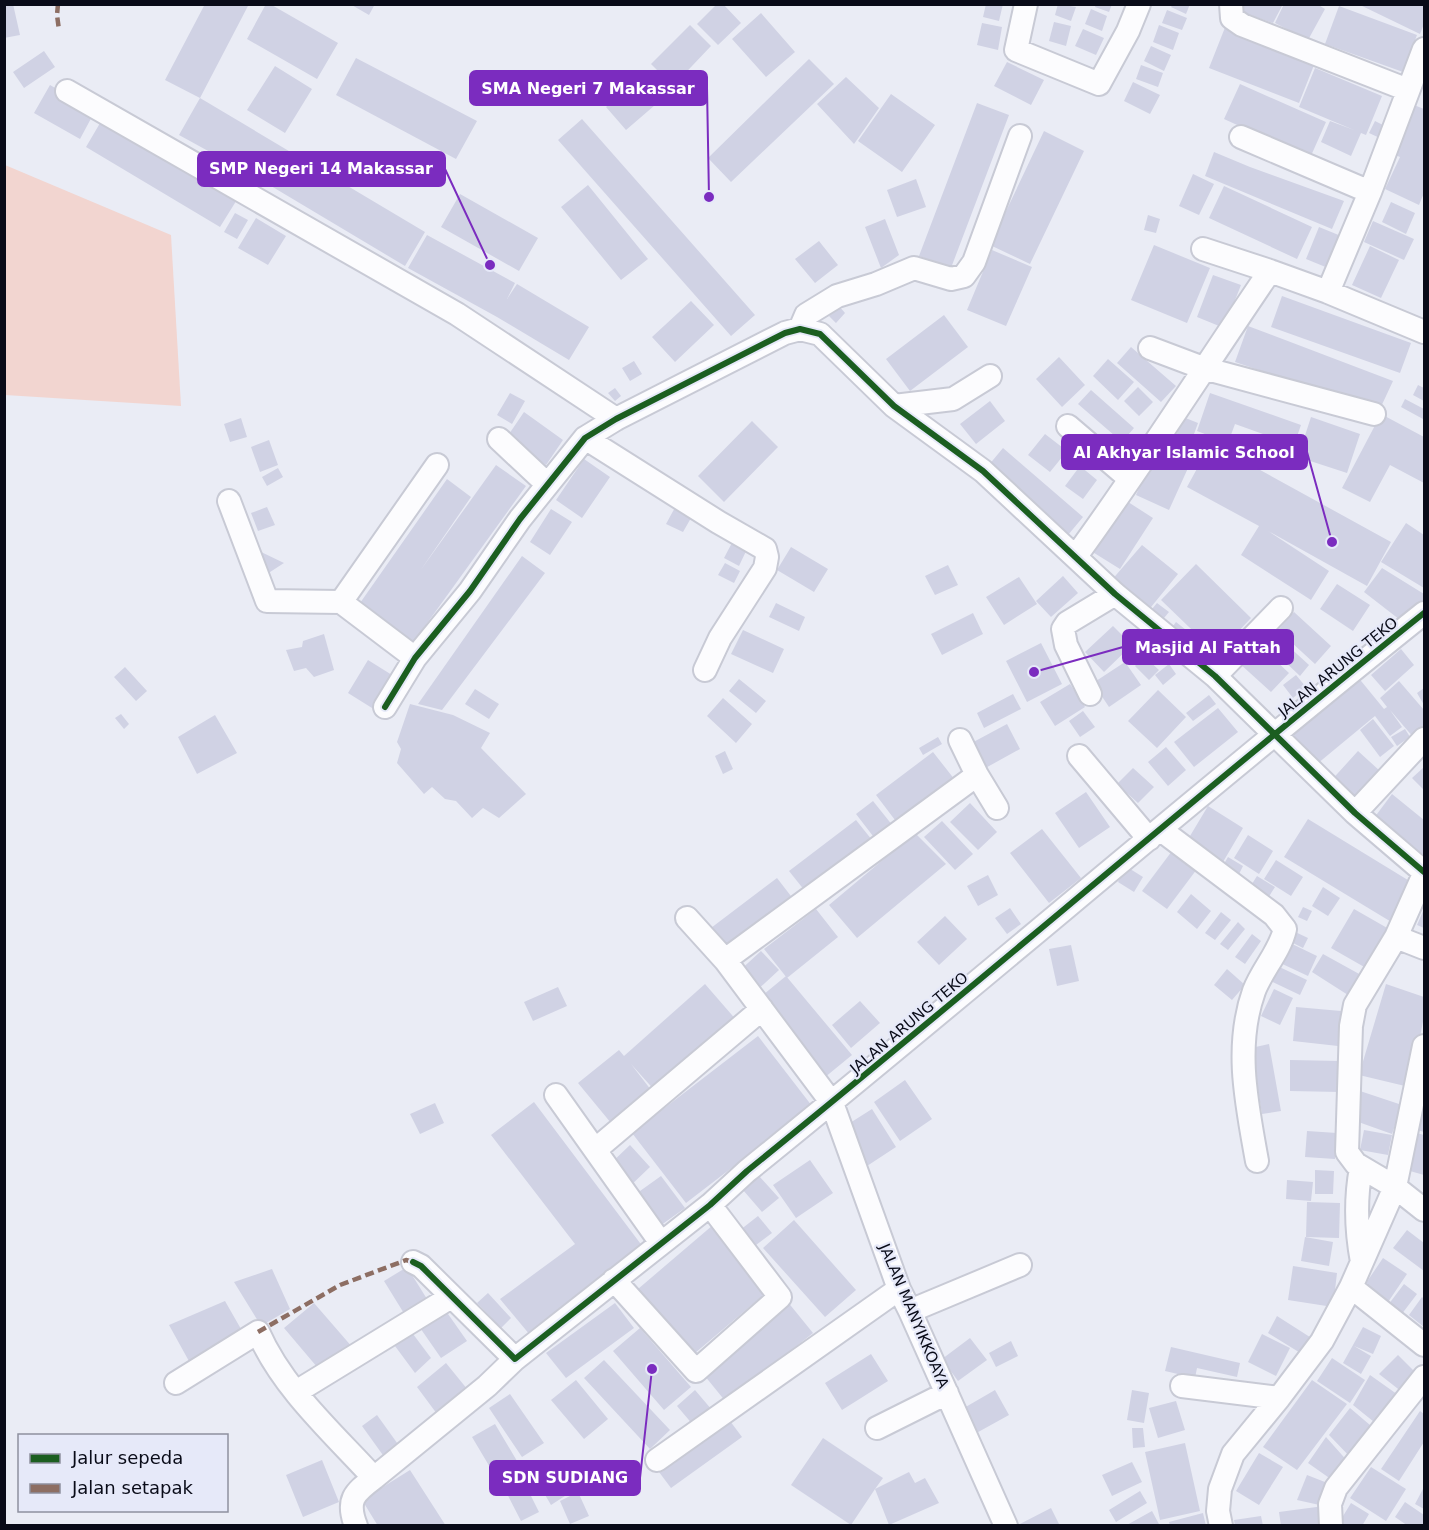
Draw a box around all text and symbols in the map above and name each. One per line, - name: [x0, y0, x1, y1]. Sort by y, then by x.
- callout: SMA Negeri 7 Makassar: [470, 71, 707, 105]
- text: SMA Negeri 7 Makassar: [481, 79, 695, 98]
- callout: SMP Negeri 14 Makassar: [198, 152, 445, 186]
- text: SMP Negeri 14 Makassar: [209, 159, 433, 178]
- callout: Al Akhyar Islamic School: [1062, 435, 1307, 469]
- text: Al Akhyar Islamic School: [1073, 443, 1295, 462]
- street label: JALAN ARUNG TEKO: [1274, 613, 1401, 721]
- callout: Masjid Al Fattah: [1123, 630, 1293, 664]
- text: Masjid Al Fattah: [1135, 638, 1281, 657]
- street label: JALAN ARUNG TEKO: [846, 968, 972, 1078]
- street label: JALAN MANYIKKOAYA: [875, 1240, 953, 1392]
- legend: [18, 1434, 228, 1512]
- text: Jalur sepeda: [71, 1447, 183, 1468]
- callout: SDN SUDIANG: [490, 1461, 640, 1495]
- text: SDN SUDIANG: [502, 1468, 628, 1487]
- text: Jalan setapak: [71, 1477, 193, 1498]

